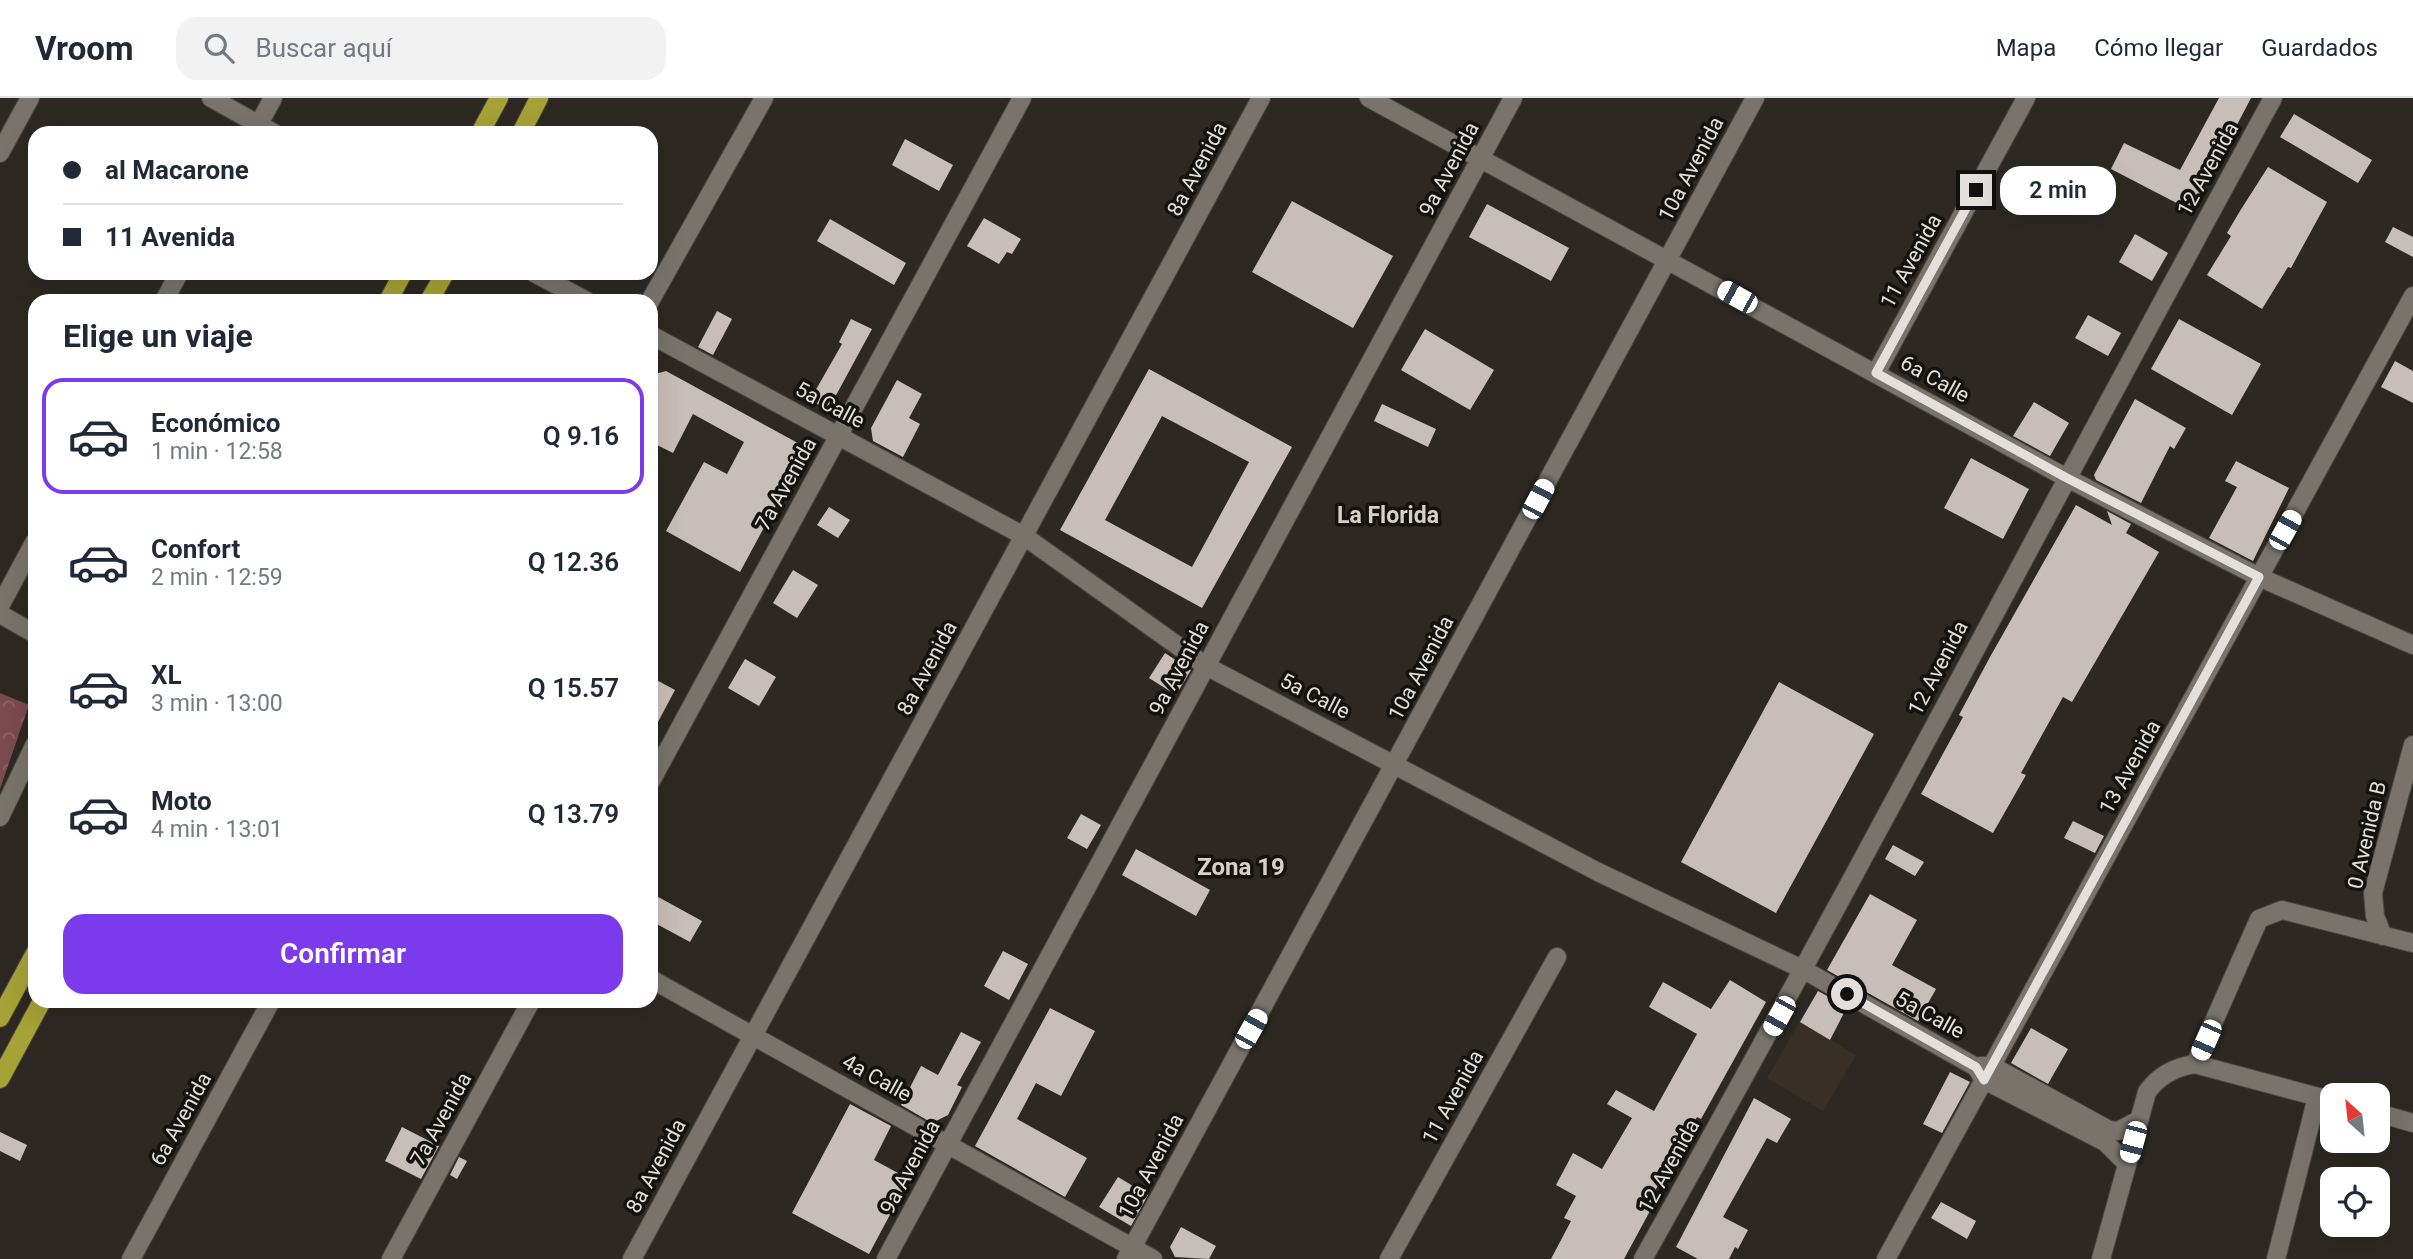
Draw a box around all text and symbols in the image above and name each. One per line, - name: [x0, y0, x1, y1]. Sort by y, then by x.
- search box: [176, 17, 666, 80]
- text: Vroom: [35, 29, 134, 68]
- icon: search: [200, 29, 238, 67]
- text: Buscar aquí: [256, 33, 392, 63]
- text: Mapa: [1996, 34, 2056, 62]
- text: Cómo llegar: [2094, 34, 2223, 62]
- text: Guardados: [2261, 34, 2378, 62]
- street label: 10a Avenida: [1654, 113, 1728, 225]
- street label: 8a Avenida: [1162, 118, 1232, 220]
- street label: 9a Avenida: [1414, 118, 1484, 220]
- street label: 12 Avenida: [2172, 118, 2244, 220]
- text: al Macarone: [105, 155, 249, 185]
- callout: 2 min: [2000, 166, 2116, 214]
- route end: [1960, 174, 1992, 206]
- text: 2 min: [2029, 177, 2087, 204]
- street label: 11 Avenida: [1875, 210, 1947, 312]
- text: 11 Avenida: [105, 222, 235, 252]
- car: [1714, 278, 1761, 316]
- text: Elige un viaje: [63, 317, 253, 355]
- street label: 6a Calle: [1896, 350, 1974, 408]
- street label: 5a Calle: [791, 377, 869, 433]
- icon: car: [67, 405, 130, 468]
- text: Económico: [151, 408, 280, 438]
- text: Q 9.16: [543, 421, 619, 451]
- street label: 7a Avenida: [751, 433, 821, 535]
- text: 1 min · 12:58: [151, 438, 283, 465]
- car: [1519, 476, 1558, 522]
- district label: La Florida: [1337, 502, 1439, 529]
- car: [2266, 507, 2305, 553]
- icon: car: [67, 531, 130, 594]
- text: Confort: [151, 534, 240, 564]
- text: Q 12.36: [528, 547, 619, 577]
- text: 2 min · 12:59: [151, 564, 283, 591]
- street label: 10a Avenida: [1384, 612, 1458, 724]
- street label: 8a Avenida: [892, 617, 962, 719]
- street label: 9a Avenida: [1144, 617, 1214, 719]
- street label: 12 Avenida: [1903, 617, 1973, 719]
- icon: car: [67, 657, 130, 720]
- text: XL: [151, 660, 182, 690]
- street label: 5a Calle: [1276, 668, 1354, 724]
- text: Q 15.57: [528, 673, 619, 703]
- text: 3 min · 13:00: [151, 690, 283, 717]
- street label: 13 Avenida: [2094, 716, 2166, 818]
- street label: 0 Avenida B: [2343, 779, 2391, 891]
- icon: car: [67, 783, 130, 846]
- text: Moto: [151, 786, 212, 816]
- text: Q 13.79: [528, 799, 619, 829]
- text: 4 min · 13:01: [151, 816, 283, 843]
- district label: Zona 19: [1197, 853, 1285, 881]
- button: Confirmar: [63, 914, 623, 994]
- route start: [1831, 978, 1863, 1010]
- street label: 5a Calle: [1891, 986, 1969, 1044]
- car: [1760, 993, 1799, 1039]
- car: [1232, 1006, 1271, 1052]
- car: [2188, 1017, 2225, 1063]
- street label: 11 Avenida: [1417, 1046, 1489, 1148]
- street label: 4a Calle: [838, 1049, 916, 1107]
- street label: 6a Avenida: [146, 1068, 216, 1170]
- street label: 7a Avenida: [406, 1068, 476, 1170]
- north arrow: [2320, 1083, 2390, 1153]
- map controls: [2320, 1083, 2390, 1237]
- street label: 10a Avenida: [1114, 1110, 1188, 1222]
- street label: 8a Avenida: [621, 1115, 691, 1217]
- street label: 12 Avenida: [1633, 1115, 1705, 1217]
- street label: 9a Avenida: [875, 1116, 945, 1218]
- car: [2118, 1119, 2149, 1165]
- button: locate: [2320, 1167, 2390, 1237]

